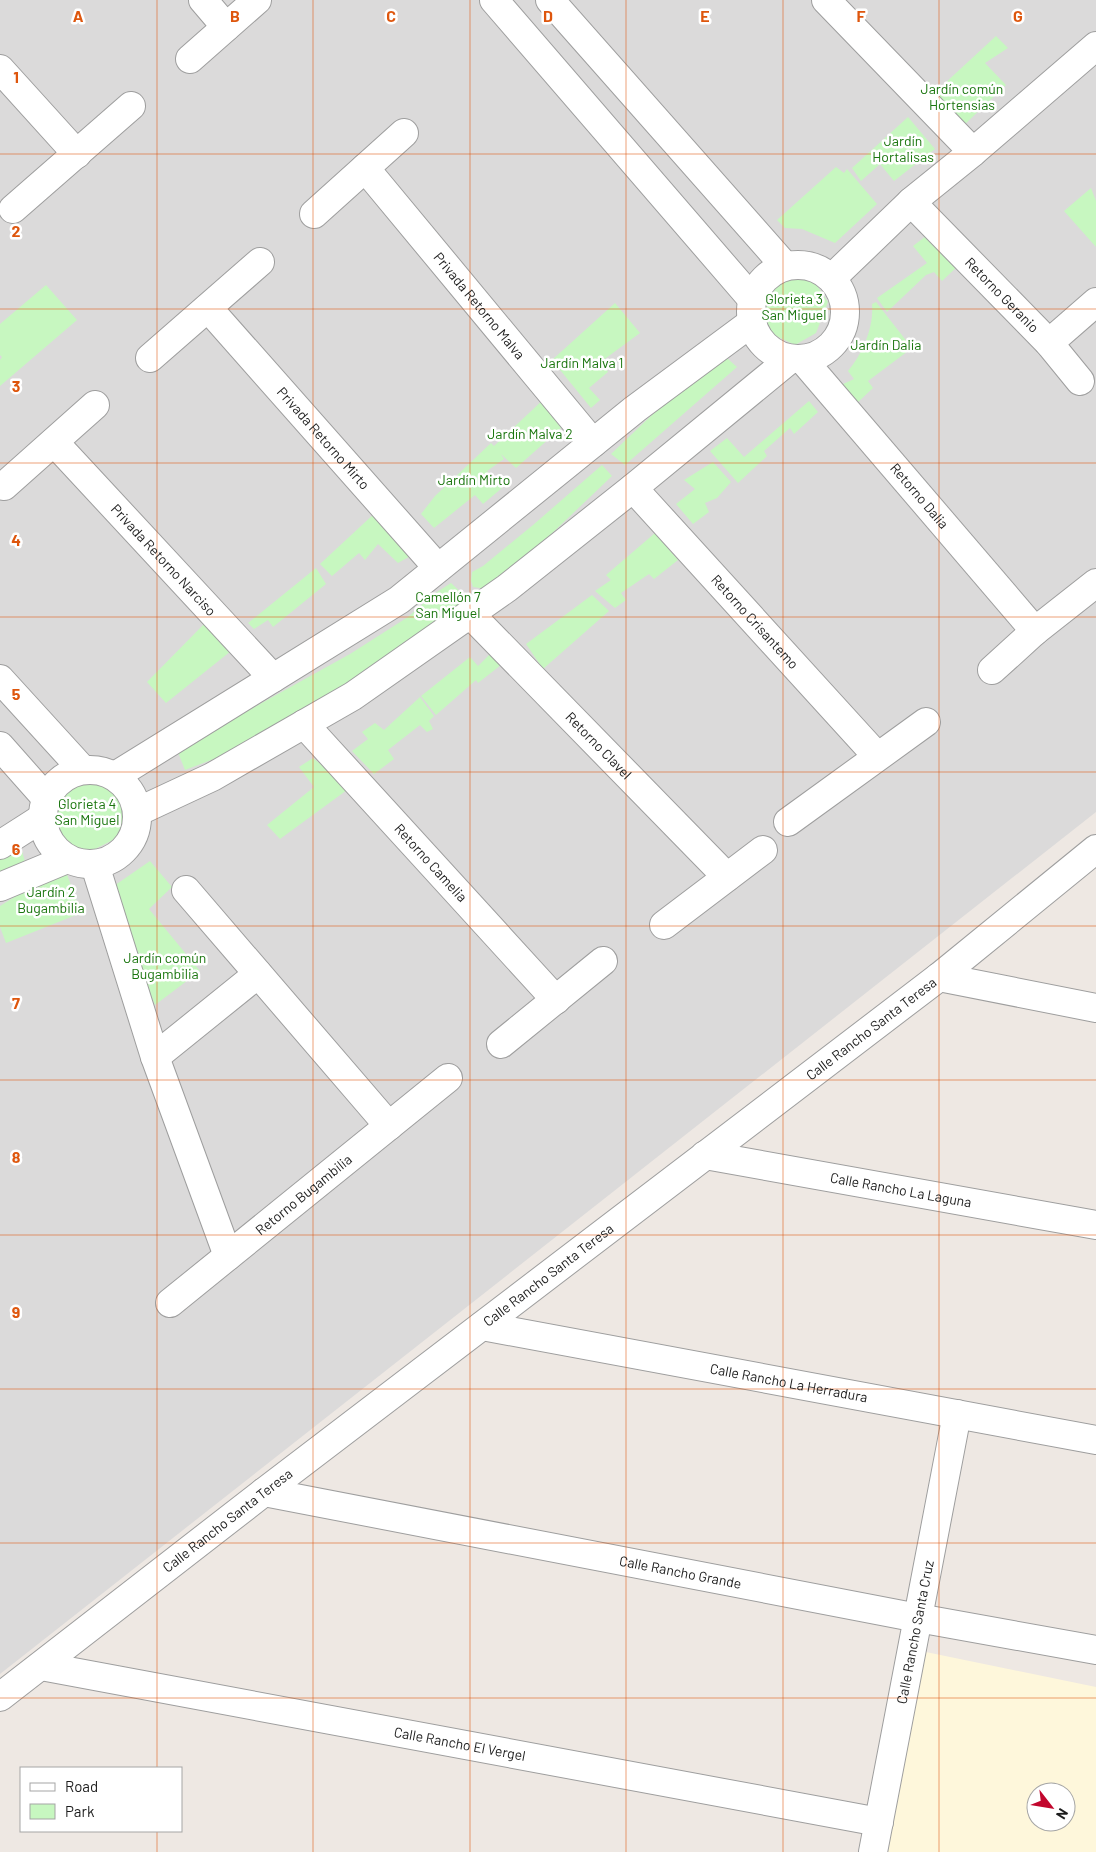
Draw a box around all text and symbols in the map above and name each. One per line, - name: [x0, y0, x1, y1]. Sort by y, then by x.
- text: A: [73, 6, 84, 25]
- text: B: [230, 6, 240, 25]
- text: C: [386, 6, 396, 25]
- text: D: [543, 6, 553, 25]
- text: E: [700, 6, 710, 25]
- text: F: [857, 6, 866, 25]
- text: G: [1013, 6, 1023, 25]
- text: 1: [13, 67, 19, 86]
- park label: Jardín común Hortensias: [921, 80, 1003, 113]
- park label: Jardín Hortalisas: [872, 132, 934, 165]
- text: 2: [12, 221, 21, 240]
- street label: Privada Retorno Malva: [430, 249, 529, 362]
- street label: Retorno Geranio: [962, 253, 1043, 336]
- park label: Glorieta 3 San Miguel: [762, 290, 826, 323]
- park label: Jardín Dalia: [851, 336, 921, 353]
- park label: Jardín Malva 1: [541, 354, 623, 371]
- text: 3: [12, 376, 20, 395]
- street label: Privada Retorno Mirto: [274, 383, 373, 493]
- park label: Jardín Malva 2: [487, 425, 573, 442]
- street label: Retorno Dalia: [887, 459, 953, 532]
- park label: Jardín Mirto: [438, 471, 510, 488]
- street label: Privada Retorno Narciso: [108, 500, 220, 619]
- text: 4: [11, 530, 21, 549]
- street label: Retorno Crisantemo: [708, 571, 802, 672]
- park label: Camellón 7 San Miguel: [415, 588, 481, 621]
- text: 5: [12, 684, 21, 703]
- street label: Retorno Clavel: [562, 708, 636, 782]
- park label: Glorieta 4 San Miguel: [55, 795, 119, 828]
- street label: Retorno Camelia: [391, 820, 471, 905]
- text: 6: [12, 839, 21, 858]
- park label: Jardín 2 Bugambilia: [17, 883, 85, 916]
- park label: Jardín común Bugambilia: [124, 949, 206, 982]
- street label: Calle Rancho Santa Teresa: [802, 973, 939, 1083]
- text: 7: [12, 993, 20, 1012]
- text: 8: [12, 1147, 21, 1166]
- street label: Retorno Bugambilia: [252, 1150, 355, 1238]
- street label: Calle Rancho La Laguna: [829, 1169, 973, 1211]
- street label: Calle Rancho Santa Teresa: [480, 1220, 617, 1330]
- text: 9: [12, 1302, 20, 1321]
- street label: Calle Rancho La Herradura: [709, 1360, 869, 1405]
- street label: Calle Rancho Santa Teresa: [159, 1465, 295, 1576]
- street label: Calle Rancho Grande: [618, 1552, 743, 1592]
- street label: Calle Rancho Santa Cruz: [893, 1559, 937, 1705]
- street label: Calle Rancho El Vergel: [393, 1723, 527, 1764]
- legend: [20, 1767, 182, 1832]
- text: Road: [65, 1777, 98, 1795]
- north arrow: [1026, 1782, 1076, 1832]
- text: Park: [65, 1802, 95, 1820]
- text: N: [1053, 1806, 1072, 1822]

